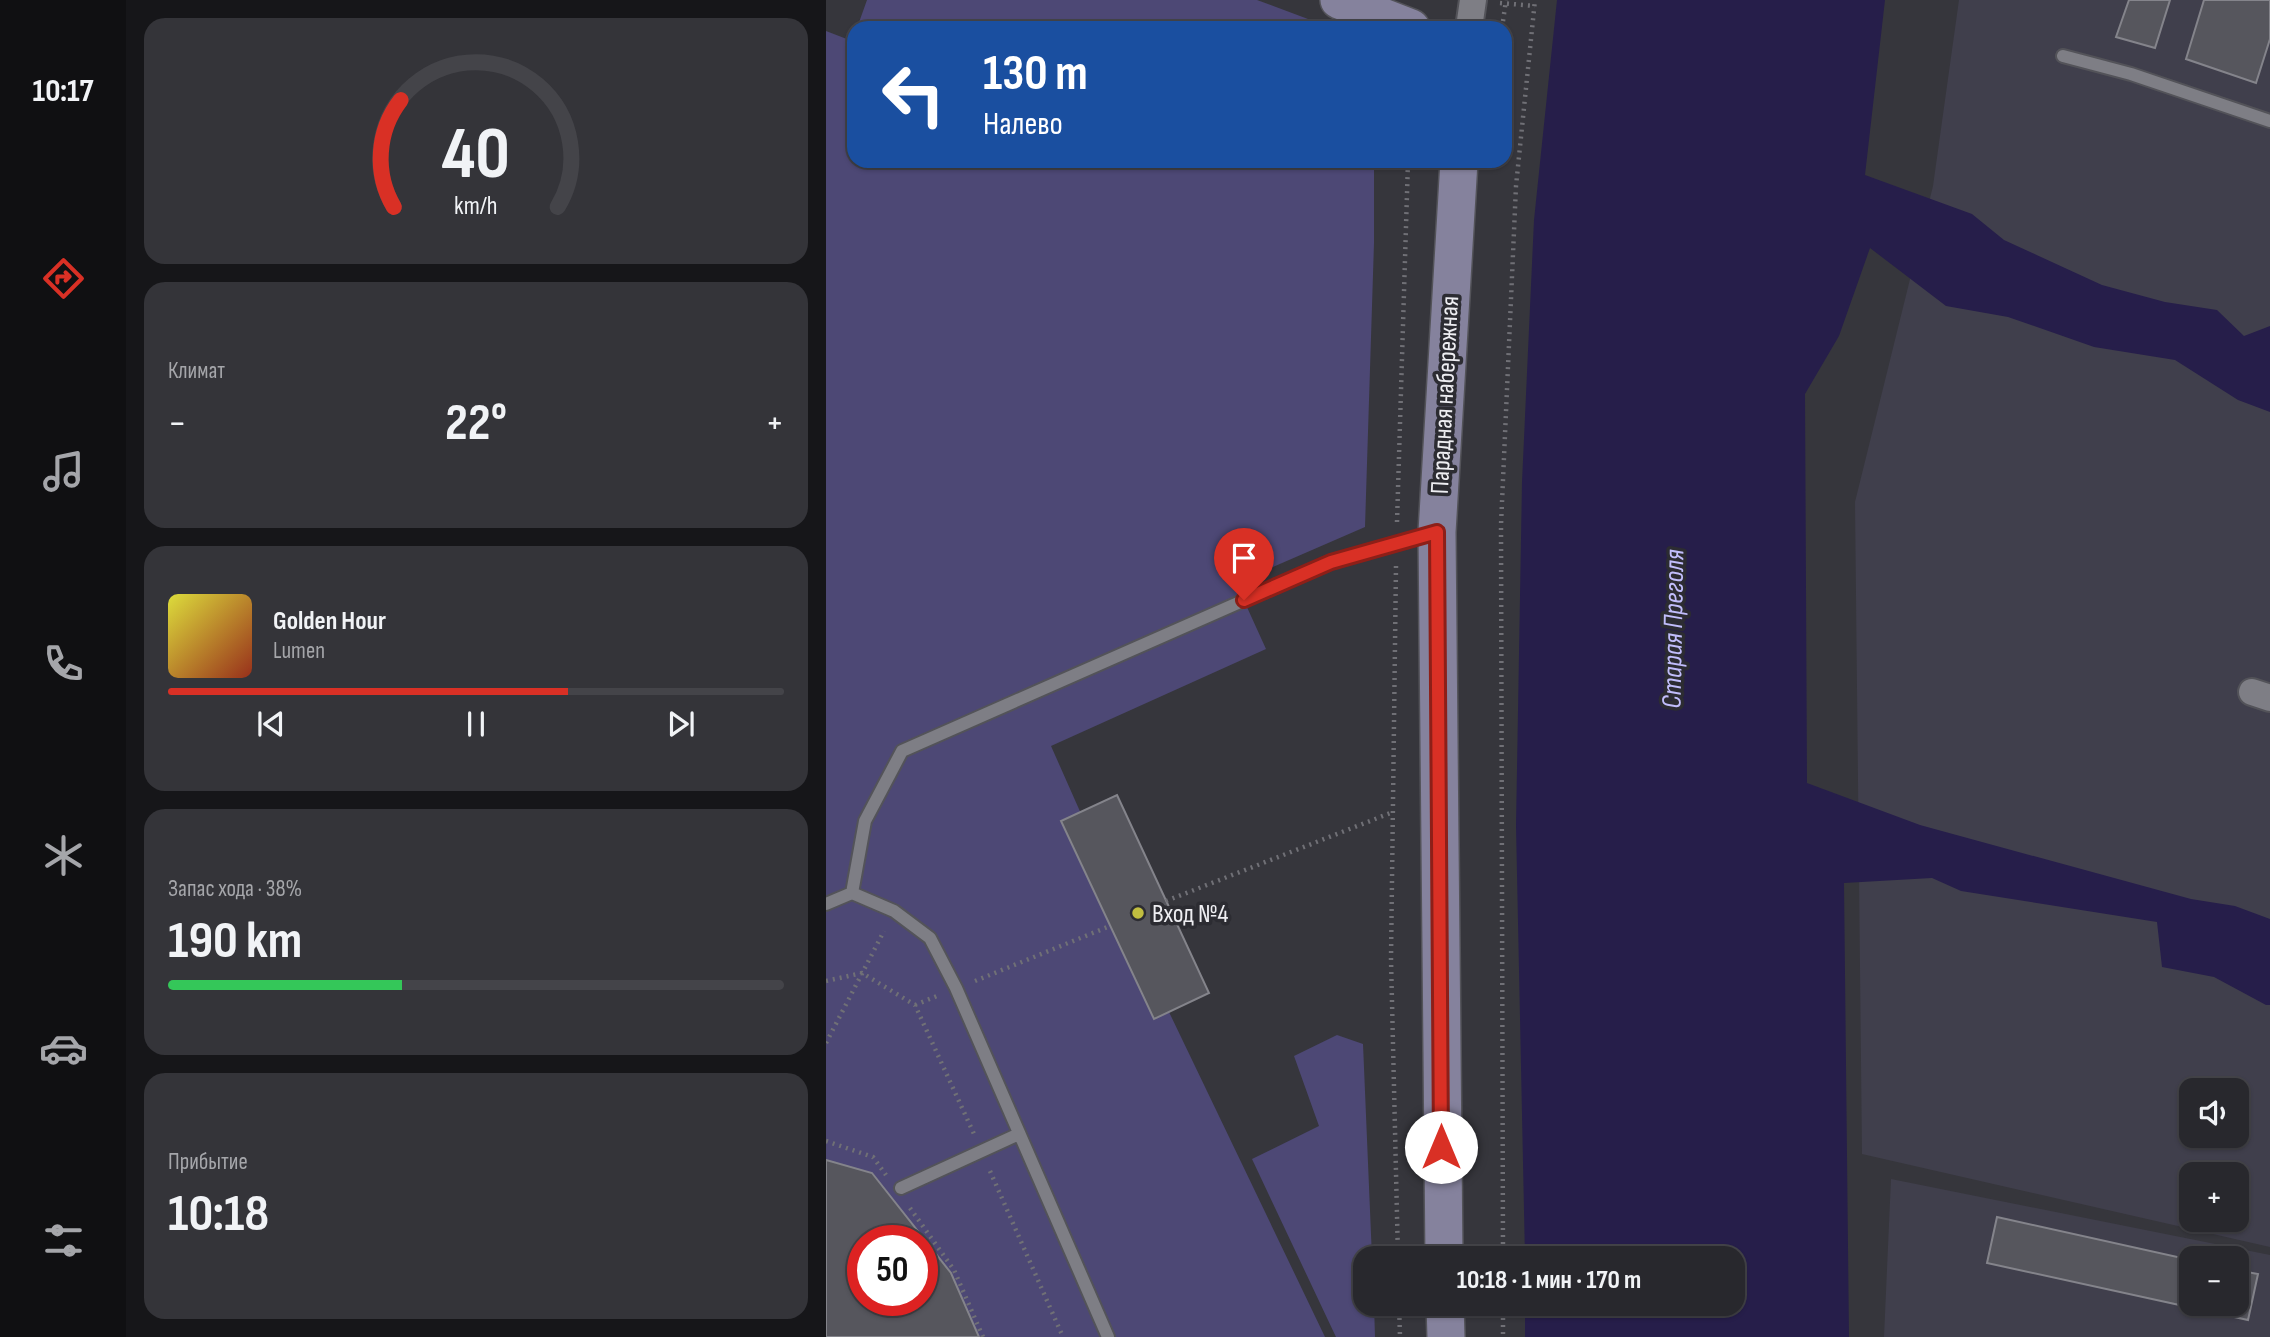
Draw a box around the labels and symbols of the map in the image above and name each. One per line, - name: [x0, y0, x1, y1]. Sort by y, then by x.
- street label: Парадная набережная: [1425, 295, 1466, 495]
- pin: [1214, 528, 1274, 600]
- water label: Старая Преголя: [1656, 549, 1691, 709]
- place label: Вход №4: [1152, 899, 1228, 930]
- marker: Вход №4: [1130, 905, 1146, 921]
- position arrow: [1404, 1110, 1478, 1184]
- speed limit sign: 50: [847, 1225, 938, 1316]

